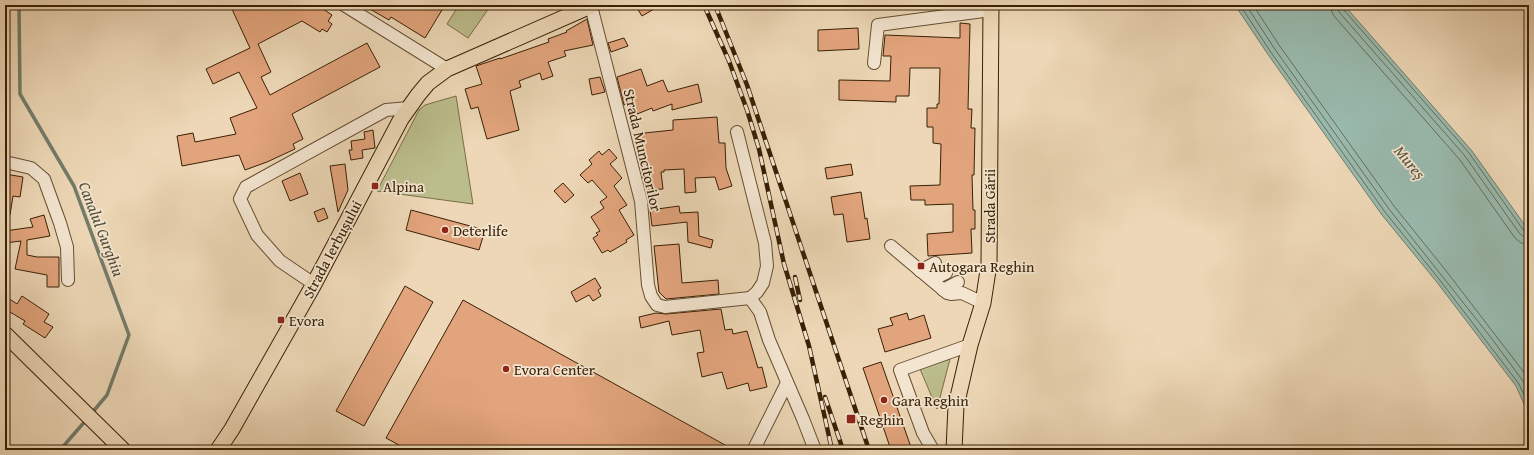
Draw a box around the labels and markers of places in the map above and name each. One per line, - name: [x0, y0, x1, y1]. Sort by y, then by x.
- place label: Alpina: [383, 176, 424, 197]
- marker: Alpina: [370, 181, 380, 191]
- place label: Deterlife: [453, 220, 508, 241]
- marker: Deterlife: [440, 225, 450, 235]
- place label: Autogara Reghin: [929, 256, 1035, 277]
- marker: Autogara Reghin: [916, 261, 926, 271]
- place label: Evora: [289, 310, 325, 331]
- marker: Evora: [276, 315, 286, 325]
- place label: Evora Center: [514, 359, 595, 380]
- marker: Evora Center: [501, 364, 511, 374]
- place label: Gara Reghin: [892, 390, 969, 411]
- marker: Gara Reghin: [879, 395, 889, 405]
- place label: Reghin: [860, 409, 905, 430]
- marker: Reghin: [845, 413, 857, 425]

